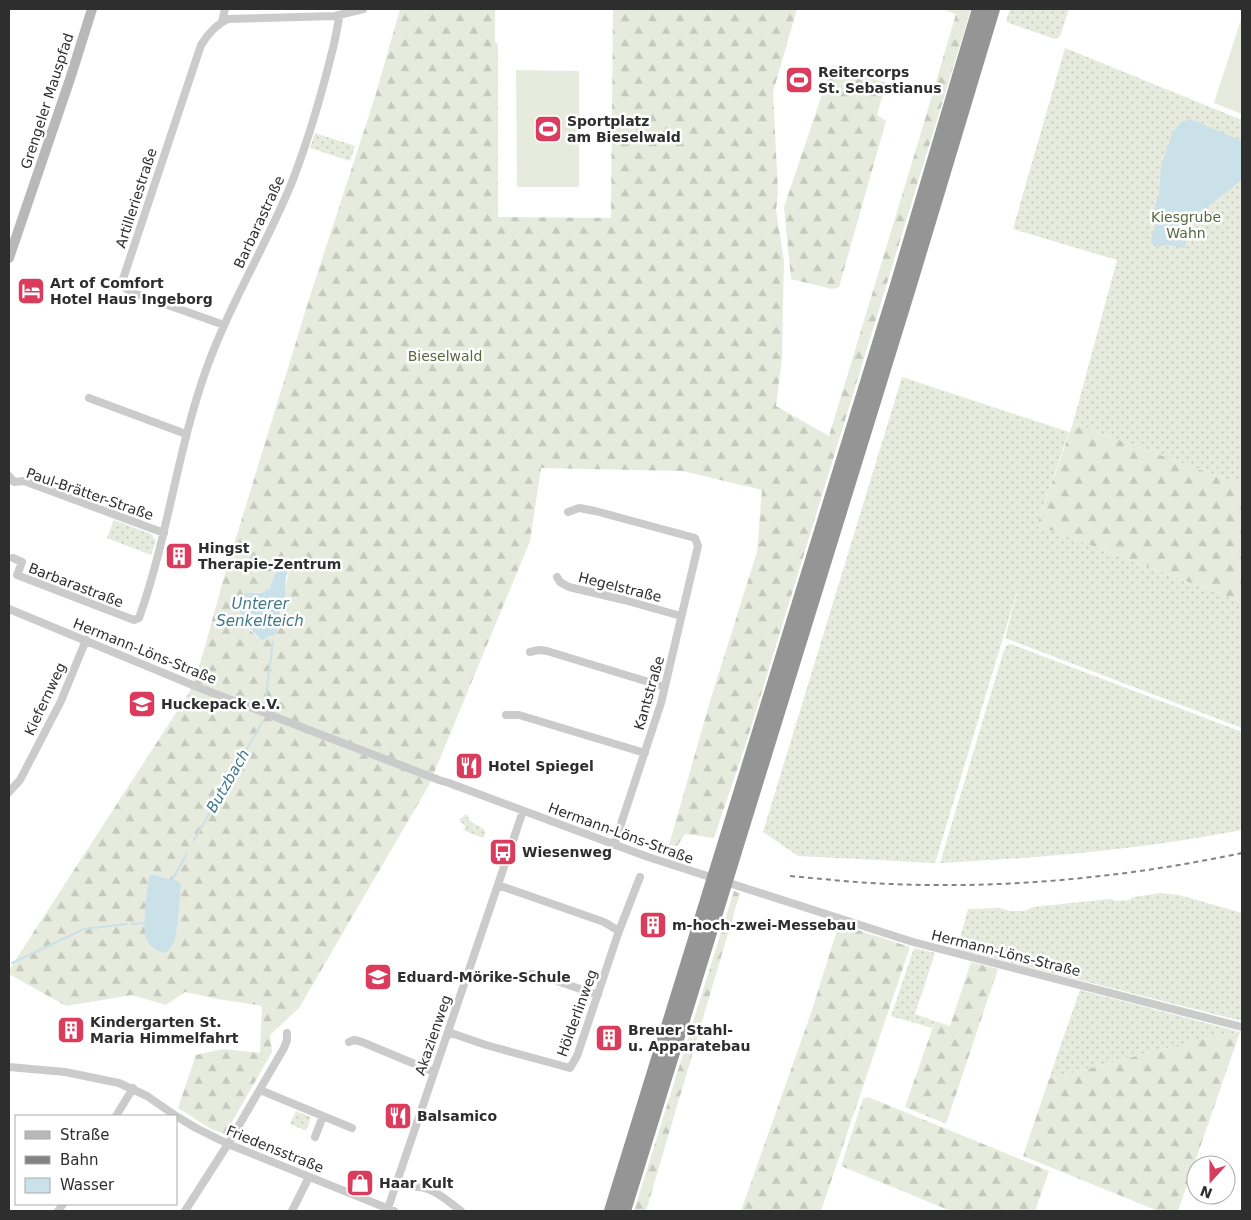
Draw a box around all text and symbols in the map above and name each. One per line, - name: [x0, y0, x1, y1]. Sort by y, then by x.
- street label: Grengeler Mauspfad: [17, 31, 77, 171]
- place label: Reitercorps St. Sebastianus: [818, 64, 942, 96]
- sports icon: Reitercorps St. Sebastianus: [784, 65, 814, 95]
- place label: Sportplatz am Bieselwald: [567, 113, 681, 145]
- sports icon: Sportplatz am Bieselwald: [533, 114, 563, 144]
- street label: Artilleriestraße: [112, 146, 160, 250]
- street label: Barbarastraße: [231, 173, 287, 271]
- park label: Kiesgrube Wahn: [1151, 209, 1221, 241]
- place label: Art of Comfort Hotel Haus Ingeborg: [50, 275, 213, 307]
- hotel icon: Art of Comfort Hotel Haus Ingeborg: [16, 276, 46, 306]
- park label: Bieselwald: [408, 348, 482, 364]
- street label: Paul-Brätter-Straße: [24, 465, 156, 523]
- place label: Hingst Therapie-Zentrum: [198, 540, 341, 572]
- building icon: Hingst Therapie-Zentrum: [164, 541, 194, 571]
- street label: Barbarastraße: [26, 560, 126, 610]
- street label: Hegelstraße: [577, 569, 663, 605]
- water label: Unterer Senkelteich: [216, 595, 304, 630]
- street label: Hermann-Löns-Straße: [71, 615, 219, 687]
- street label: Kantstraße: [631, 654, 667, 732]
- street label: Kiefernweg: [21, 660, 69, 738]
- school or university icon: Huckepack e.V.: [127, 689, 157, 719]
- place label: Huckepack e.V.: [161, 696, 281, 712]
- water label: Butzbach: [203, 746, 253, 816]
- restaurant icon: Hotel Spiegel: [454, 751, 484, 781]
- place label: Hotel Spiegel: [488, 758, 594, 774]
- street label: Hermann-Löns-Straße: [546, 799, 696, 867]
- bus stop icon: Wiesenweg: [488, 837, 518, 867]
- place label: Wiesenweg: [522, 844, 612, 860]
- building icon: m-hoch-zwei-Messebau: [638, 910, 668, 940]
- place label: m-hoch-zwei-Messebau: [672, 917, 856, 933]
- street label: Hermann-Löns-Straße: [930, 927, 1082, 979]
- school or university icon: Eduard-Mörike-Schule: [363, 962, 393, 992]
- street label: Hölderlinweg: [554, 967, 600, 1059]
- place label: Eduard-Mörike-Schule: [397, 969, 571, 985]
- street label: Akazienweg: [412, 993, 454, 1077]
- place label: Kindergarten St. Maria Himmelfahrt: [90, 1014, 239, 1046]
- building icon: Kindergarten St. Maria Himmelfahrt: [56, 1015, 86, 1045]
- place label: Breuer Stahl- u. Apparatebau: [628, 1022, 750, 1054]
- building icon: Breuer Stahl- u. Apparatebau: [594, 1023, 624, 1053]
- restaurant icon: Balsamico: [383, 1101, 413, 1131]
- place label: Balsamico: [417, 1108, 497, 1124]
- legend: [15, 1115, 178, 1205]
- street label: Friedensstraße: [224, 1122, 326, 1176]
- text: Straße: [60, 1126, 109, 1144]
- text: Bahn: [60, 1151, 99, 1169]
- north arrow: [1186, 1155, 1236, 1205]
- shop icon: Haar Kult: [345, 1168, 375, 1198]
- place label: Haar Kult: [379, 1175, 454, 1191]
- text: Wasser: [60, 1176, 115, 1194]
- text: N: [1198, 1183, 1215, 1202]

